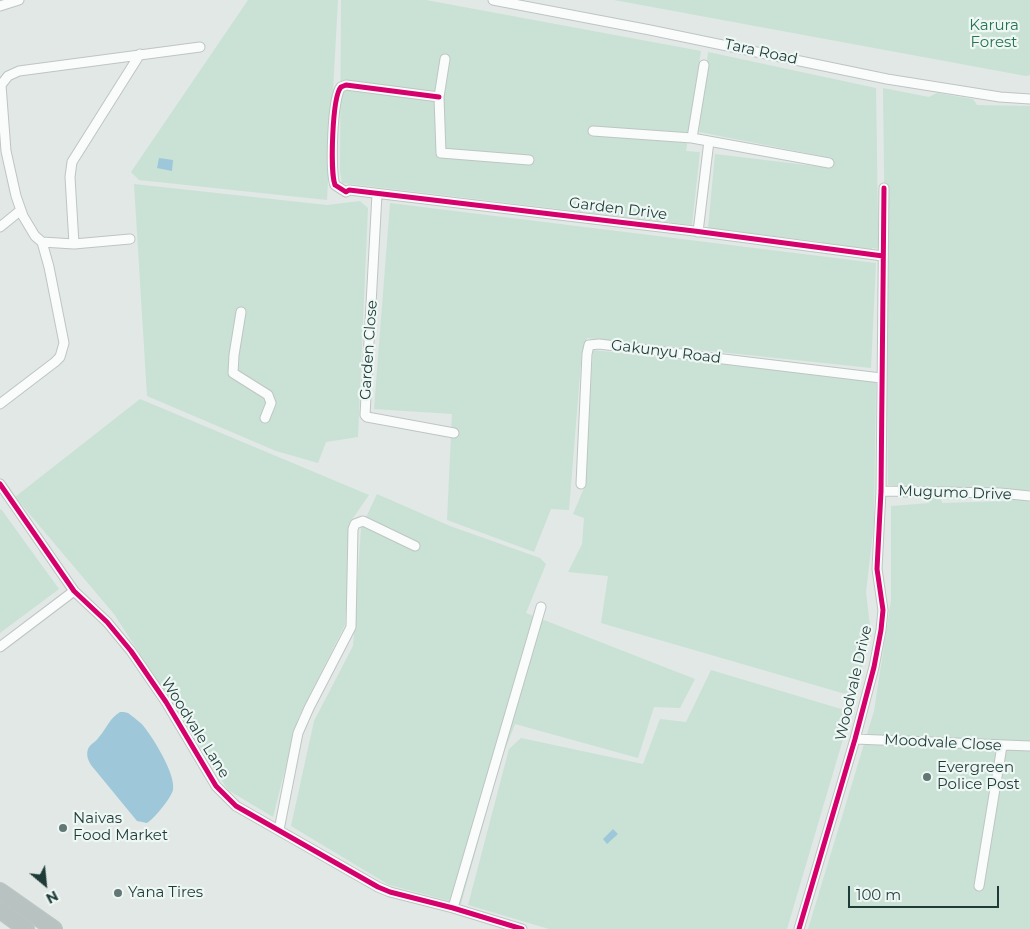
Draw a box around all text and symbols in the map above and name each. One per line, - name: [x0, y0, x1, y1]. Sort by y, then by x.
- park label: Karura Forest: [969, 17, 1019, 52]
- street label: Tara Road: [723, 35, 799, 69]
- street label: Garden Drive: [568, 194, 668, 224]
- street label: Garden Close: [357, 299, 381, 401]
- street label: Gakunyu Road: [610, 336, 722, 368]
- street label: Mugumo Drive: [898, 482, 1012, 504]
- street label: Woodvale Drive: [832, 624, 876, 742]
- street label: Woodvale Lane: [157, 674, 233, 782]
- street label: Moodvale Close: [884, 731, 1002, 755]
- place label: Evergreen Police Post: [937, 759, 1020, 794]
- marker: Evergreen Police Post: [921, 771, 933, 783]
- place label: Naivas Food Market: [73, 810, 168, 845]
- marker: Naivas Food Market: [57, 822, 69, 834]
- north arrow: [20, 859, 70, 909]
- scale bar: [850, 876, 1001, 908]
- place label: Yana Tires: [128, 884, 203, 902]
- text: 100 m: [856, 885, 901, 904]
- text: N: [43, 887, 61, 908]
- marker: Yana Tires: [112, 887, 124, 899]

